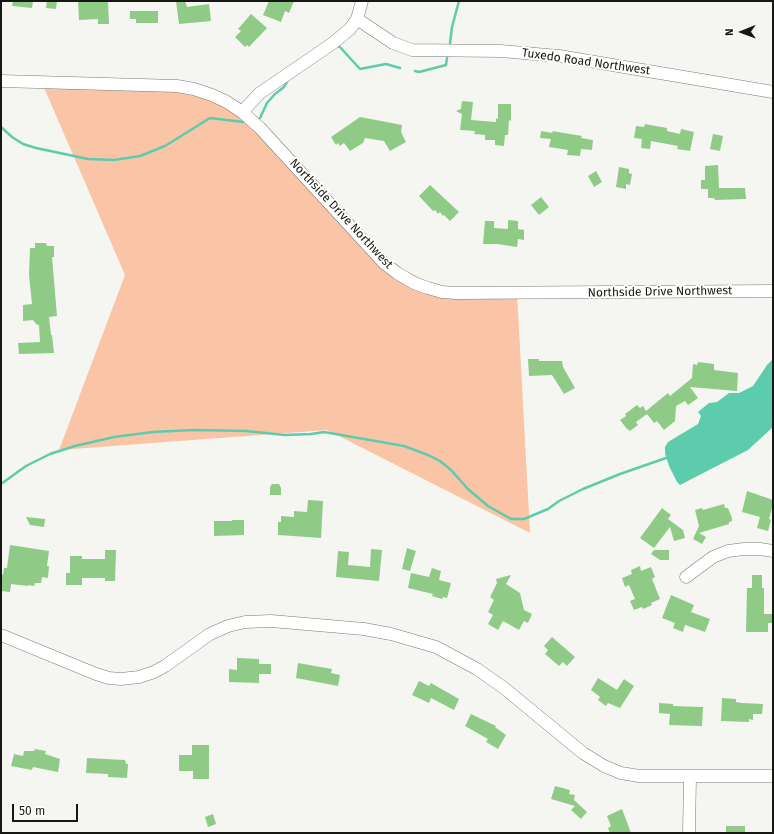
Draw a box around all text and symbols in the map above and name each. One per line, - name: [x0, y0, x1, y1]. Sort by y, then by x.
- north arrow: [722, 12, 762, 52]
- text: N: [723, 28, 736, 36]
- street label: Tuxedo Road Northwest: [521, 46, 651, 78]
- street label: Northside Drive Northwest: [286, 156, 396, 272]
- street label: Northside Drive Northwest: [588, 284, 732, 300]
- scale bar: [14, 796, 80, 822]
- text: 50 m: [19, 804, 45, 818]

